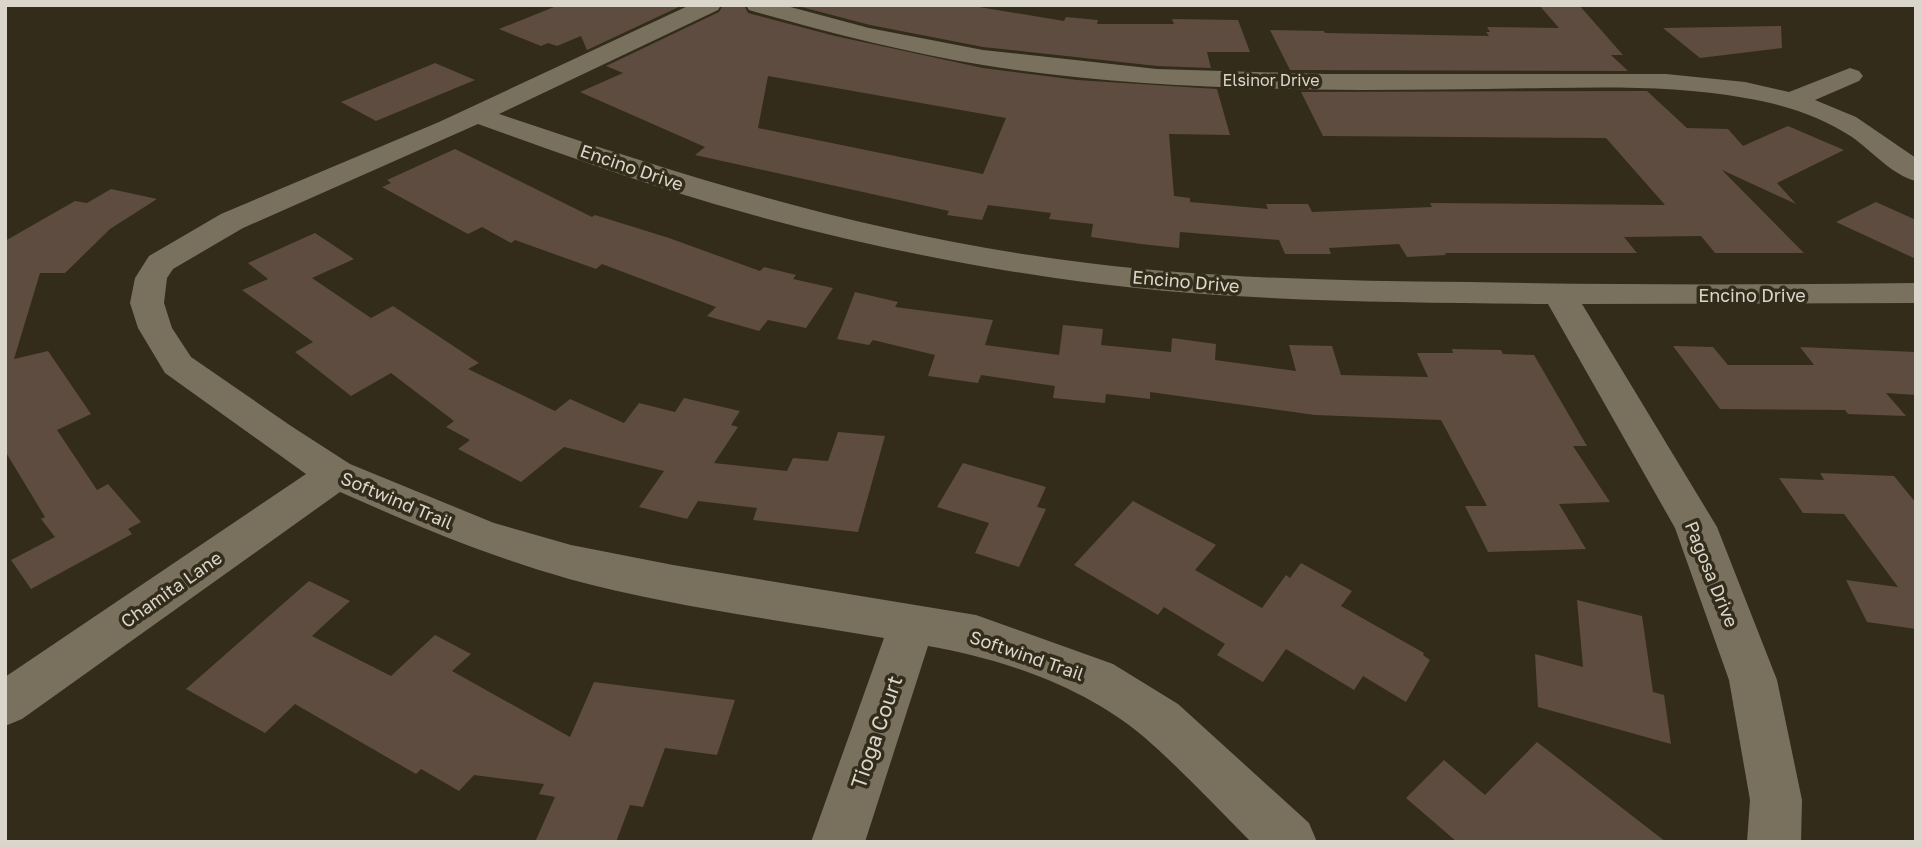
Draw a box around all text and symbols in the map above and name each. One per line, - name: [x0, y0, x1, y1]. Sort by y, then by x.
- street label: Elsinor Drive: [1223, 70, 1319, 90]
- street label: Encino Drive: [578, 139, 686, 195]
- street label: Encino Drive: [1131, 265, 1241, 297]
- street label: Encino Drive: [1698, 284, 1806, 306]
- street label: Softwind Trail: [338, 467, 456, 534]
- street label: Pagosa Drive: [1681, 518, 1743, 630]
- street label: Chamita Lane: [116, 546, 226, 632]
- street label: Softwind Trail: [967, 625, 1087, 685]
- street label: Tioga Court: [845, 672, 907, 792]

